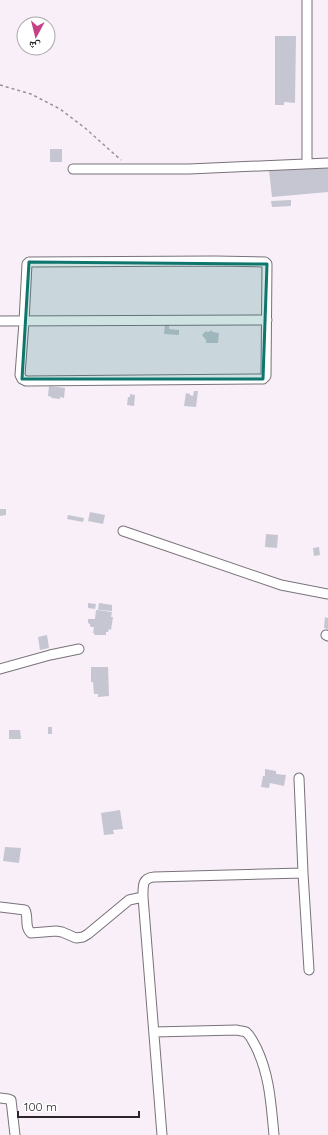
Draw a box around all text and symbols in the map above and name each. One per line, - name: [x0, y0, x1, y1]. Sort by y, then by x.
- north arrow: [16, 16, 56, 56]
- text: ش: [28, 37, 42, 54]
- scale bar: [18, 1093, 139, 1119]
- text: 100 m: [24, 1099, 57, 1114]

